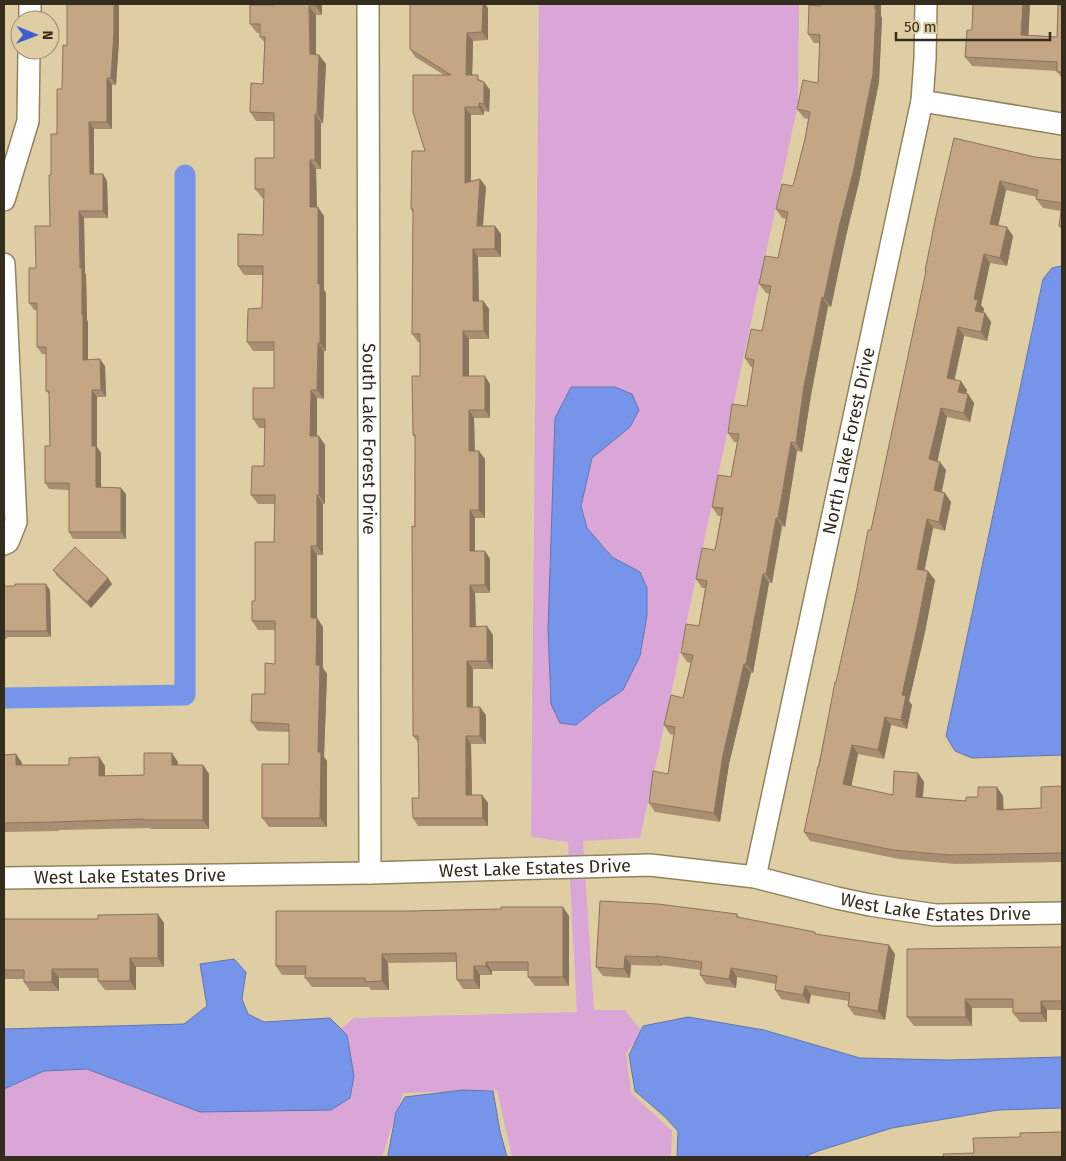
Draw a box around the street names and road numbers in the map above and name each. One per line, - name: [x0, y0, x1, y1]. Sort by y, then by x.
- street label: South Lake Forest Drive: [358, 343, 380, 535]
- street label: North Lake Forest Drive: [818, 345, 880, 537]
- street label: West Lake Estates Drive: [439, 855, 631, 882]
- street label: West Lake Estates Drive: [34, 864, 226, 889]
- street label: West Lake Estates Drive: [838, 888, 1031, 926]

